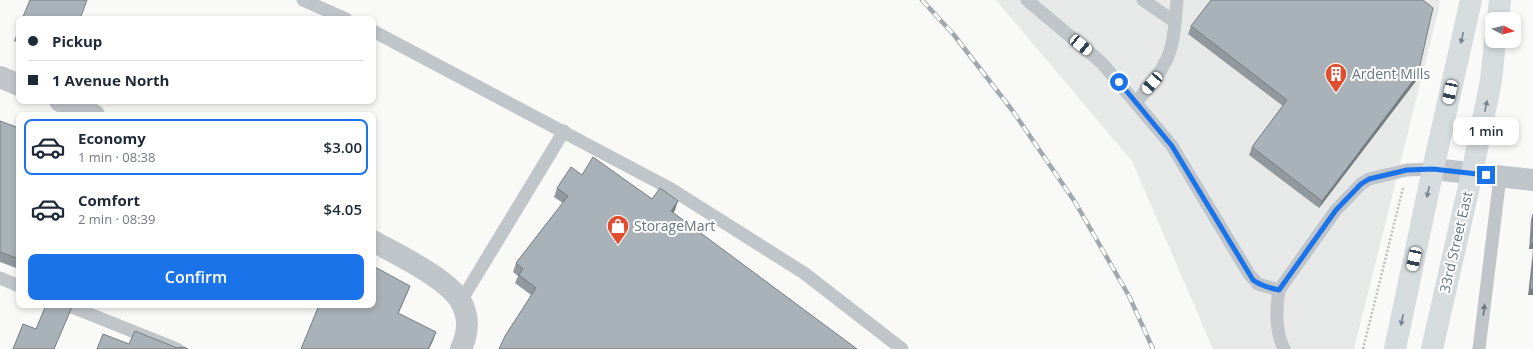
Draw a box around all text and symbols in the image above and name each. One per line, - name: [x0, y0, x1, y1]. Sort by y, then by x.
- north arrow: [1485, 12, 1521, 48]
- map controls: [1485, 12, 1521, 48]
- text: Pickup: [52, 31, 102, 51]
- one-way arrow: [1459, 32, 1465, 44]
- car: [1068, 33, 1094, 57]
- building icon: Ardent Mills: [1323, 61, 1349, 94]
- place label: Ardent Mills: [1352, 64, 1430, 83]
- text: 1 Avenue North: [52, 70, 169, 90]
- car: [1140, 70, 1164, 96]
- route start: [1110, 73, 1128, 91]
- car: [1442, 79, 1458, 105]
- one-way arrow: [1483, 100, 1489, 112]
- callout: 1 min: [1453, 117, 1519, 145]
- text: 1 min: [1468, 122, 1504, 140]
- text: Economy: [78, 128, 146, 148]
- icon: car: [30, 129, 66, 165]
- text: $3.00: [324, 137, 362, 157]
- text: 1 min · 08:38: [78, 148, 155, 166]
- route end: [1477, 166, 1495, 184]
- one-way arrow: [1425, 186, 1431, 198]
- street label: 33rd Street East: [1435, 189, 1476, 295]
- text: Comfort: [78, 190, 140, 210]
- icon: car: [30, 191, 66, 227]
- text: $4.05: [324, 199, 362, 219]
- text: 2 min · 08:39: [78, 210, 155, 228]
- shop icon: StorageMart: [605, 213, 631, 246]
- place label: StorageMart: [634, 216, 715, 235]
- car: [1406, 246, 1422, 272]
- button: Confirm: [28, 254, 364, 300]
- one-way arrow: [1481, 304, 1487, 316]
- one-way arrow: [1398, 313, 1404, 326]

